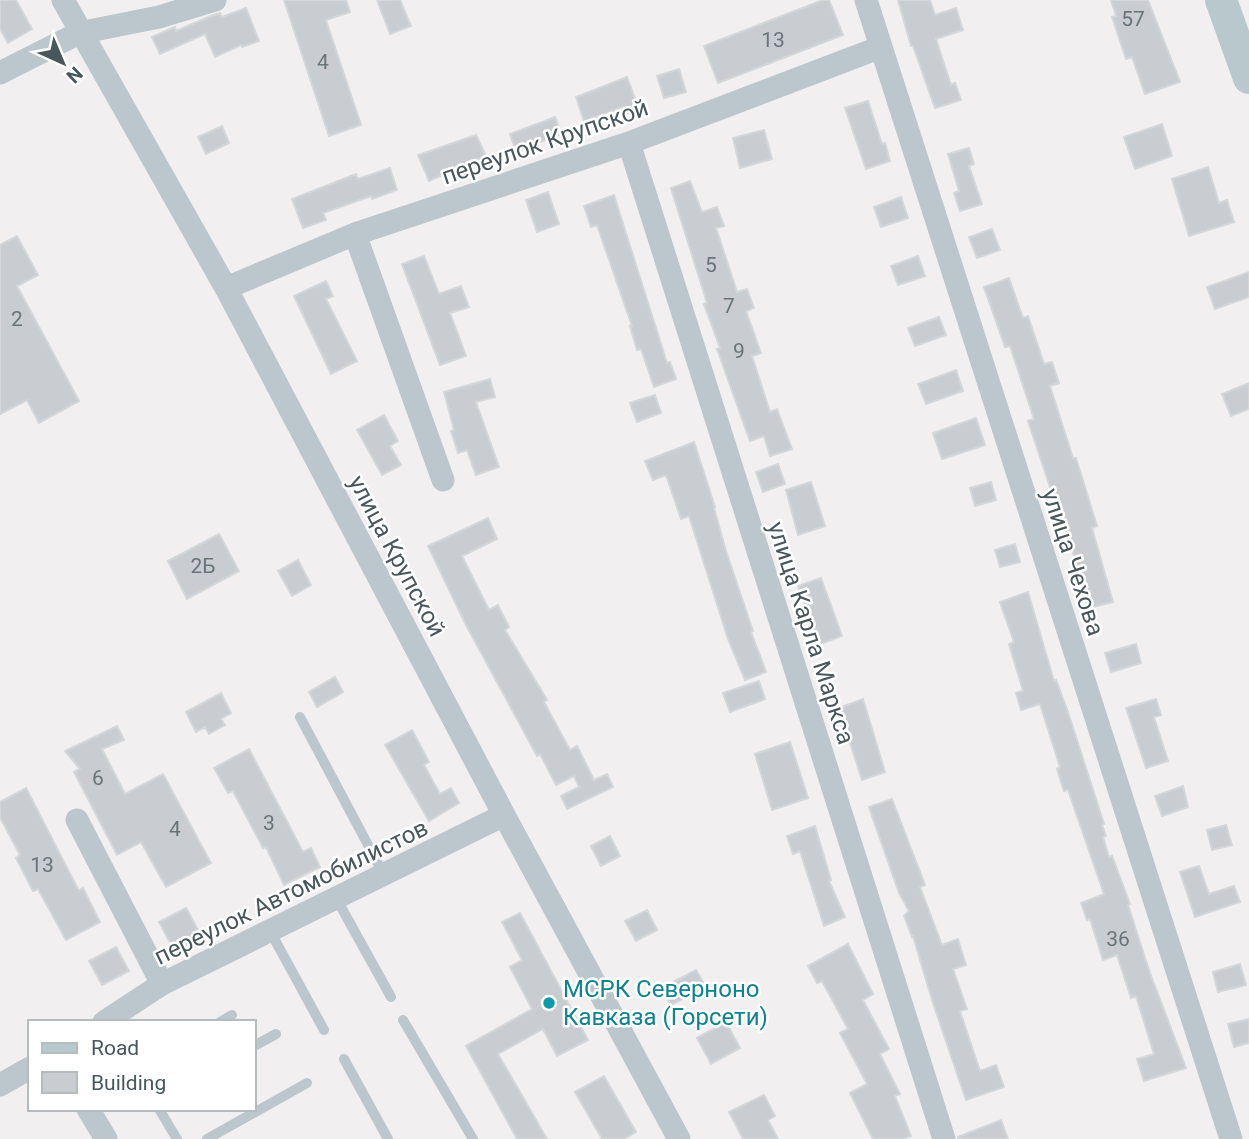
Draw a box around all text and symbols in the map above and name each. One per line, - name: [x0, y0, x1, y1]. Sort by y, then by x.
- house number: 57: [1121, 7, 1145, 31]
- north arrow: [28, 28, 98, 98]
- house number: 13: [761, 28, 785, 52]
- house number: 4: [317, 50, 329, 74]
- text: N: [62, 62, 87, 88]
- street label: переулок Крупской: [438, 94, 652, 190]
- house number: 5: [705, 253, 717, 277]
- house number: 7: [723, 294, 735, 318]
- house number: 2: [11, 307, 23, 331]
- house number: 9: [733, 339, 745, 363]
- street label: улица Крупской: [343, 471, 451, 641]
- street label: улица Чехова: [1036, 485, 1110, 639]
- street label: улица Карла Маркса: [762, 518, 860, 748]
- house number: 2Б: [190, 554, 216, 578]
- house number: 6: [92, 766, 104, 790]
- house number: 3: [263, 811, 275, 835]
- street label: переулок Автомобилистов: [150, 813, 432, 971]
- house number: 4: [169, 817, 181, 841]
- house number: 13: [30, 853, 54, 877]
- house number: 36: [1106, 927, 1130, 951]
- place label: МСРК Северноно Кавказа (Горсети): [563, 975, 768, 1031]
- marker: МСРК Северноно Кавказа (Горсети): [541, 995, 557, 1011]
- legend: [28, 1020, 256, 1111]
- text: Road: [91, 1036, 139, 1060]
- text: Building: [91, 1071, 166, 1095]

